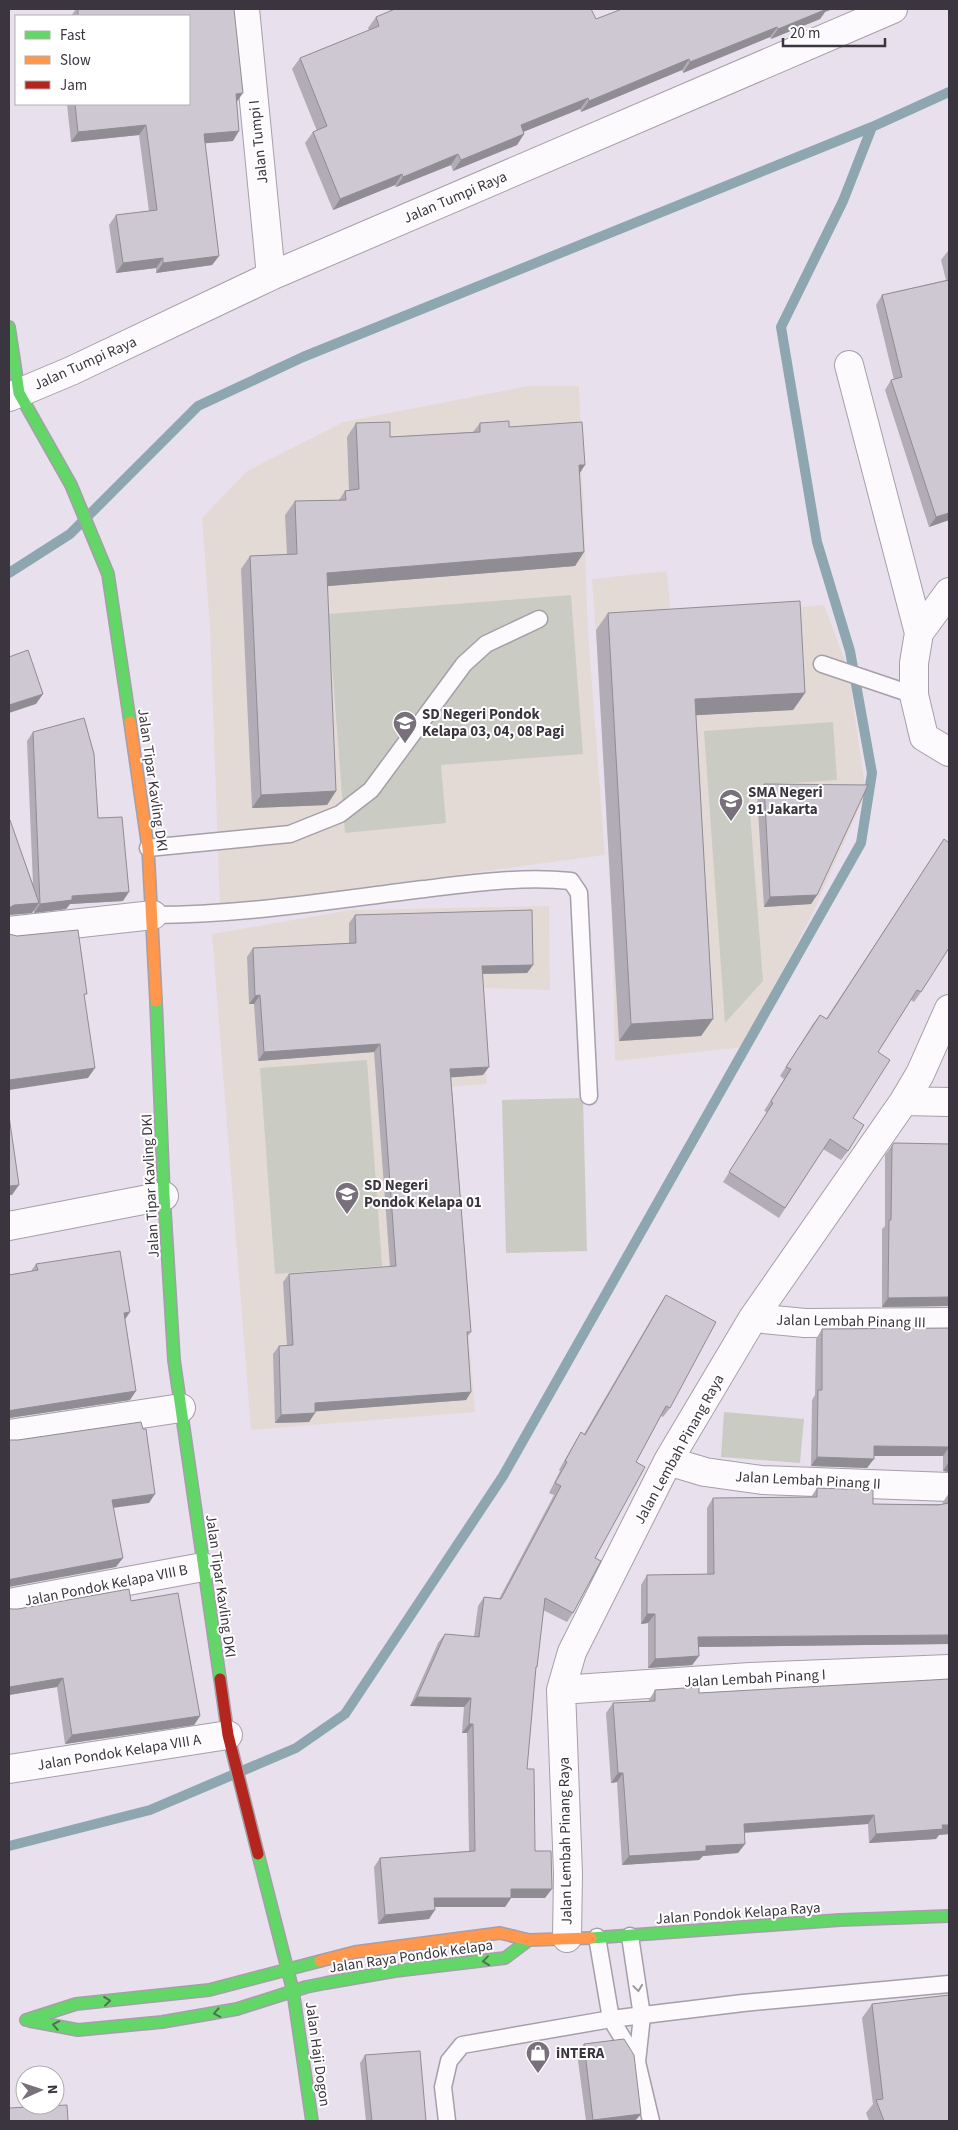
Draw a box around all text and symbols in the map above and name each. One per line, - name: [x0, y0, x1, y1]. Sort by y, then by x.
- legend: [15, 15, 190, 105]
- scale bar: [783, 15, 886, 47]
- text: 20 m: [790, 23, 820, 44]
- text: Fast: [60, 25, 86, 46]
- text: Slow: [60, 50, 91, 71]
- text: Jam: [60, 75, 87, 96]
- street label: Jalan Tumpi I: [244, 99, 273, 185]
- street label: Jalan Tumpi Raya: [400, 166, 510, 229]
- street label: Jalan Tumpi Raya: [30, 331, 140, 396]
- place label: SD Negeri Pondok Kelapa 03, 04, 08 Pagi: [422, 704, 564, 742]
- street label: Jalan Tipar Kavling DKI: [132, 707, 173, 853]
- school or university icon: SD Negeri Pondok Kelapa 03, 04, 08 Pagi: [392, 710, 418, 744]
- place label: SMA Negeri 91 Jakarta: [748, 782, 823, 820]
- school or university icon: SMA Negeri 91 Jakarta: [718, 788, 744, 822]
- street label: Jalan Tipar Kavling DKI: [136, 1113, 165, 1259]
- place label: SD Negeri Pondok Kelapa 01: [364, 1175, 482, 1213]
- school or university icon: SD Negeri Pondok Kelapa 01: [334, 1181, 360, 1215]
- street label: Jalan Lembah Pinang III: [776, 1310, 926, 1333]
- street label: Jalan Lembah Pinang Raya: [629, 1371, 729, 1528]
- street label: Jalan Lembah Pinang II: [735, 1466, 881, 1495]
- street label: Jalan Tipar Kavling DKI: [200, 1513, 241, 1659]
- street label: Jalan Pondok Kelapa VIII B: [23, 1559, 190, 1612]
- street label: Jalan Lembah Pinang I: [684, 1664, 826, 1693]
- street label: Jalan Pondok Kelapa VIII A: [36, 1729, 203, 1776]
- street label: Jalan Lembah Pinang Raya: [554, 1757, 577, 1925]
- street label: Jalan Pondok Kelapa Raya: [655, 1897, 821, 1930]
- street label: Jalan Raya Pondok Kelapa: [328, 1935, 494, 1978]
- one-way arrow: [482, 1955, 490, 1966]
- one-way arrow: [632, 1985, 643, 1993]
- one-way arrow: [103, 1996, 111, 2007]
- street label: Jalan Haji Dogon: [300, 2000, 335, 2108]
- one-way arrow: [213, 2007, 222, 2017]
- one-way arrow: [52, 2021, 61, 2031]
- shop icon: iNTERA: [525, 2040, 551, 2074]
- place label: iNTERA: [556, 2043, 605, 2064]
- north arrow: [15, 2065, 65, 2115]
- text: N: [42, 2084, 62, 2095]

